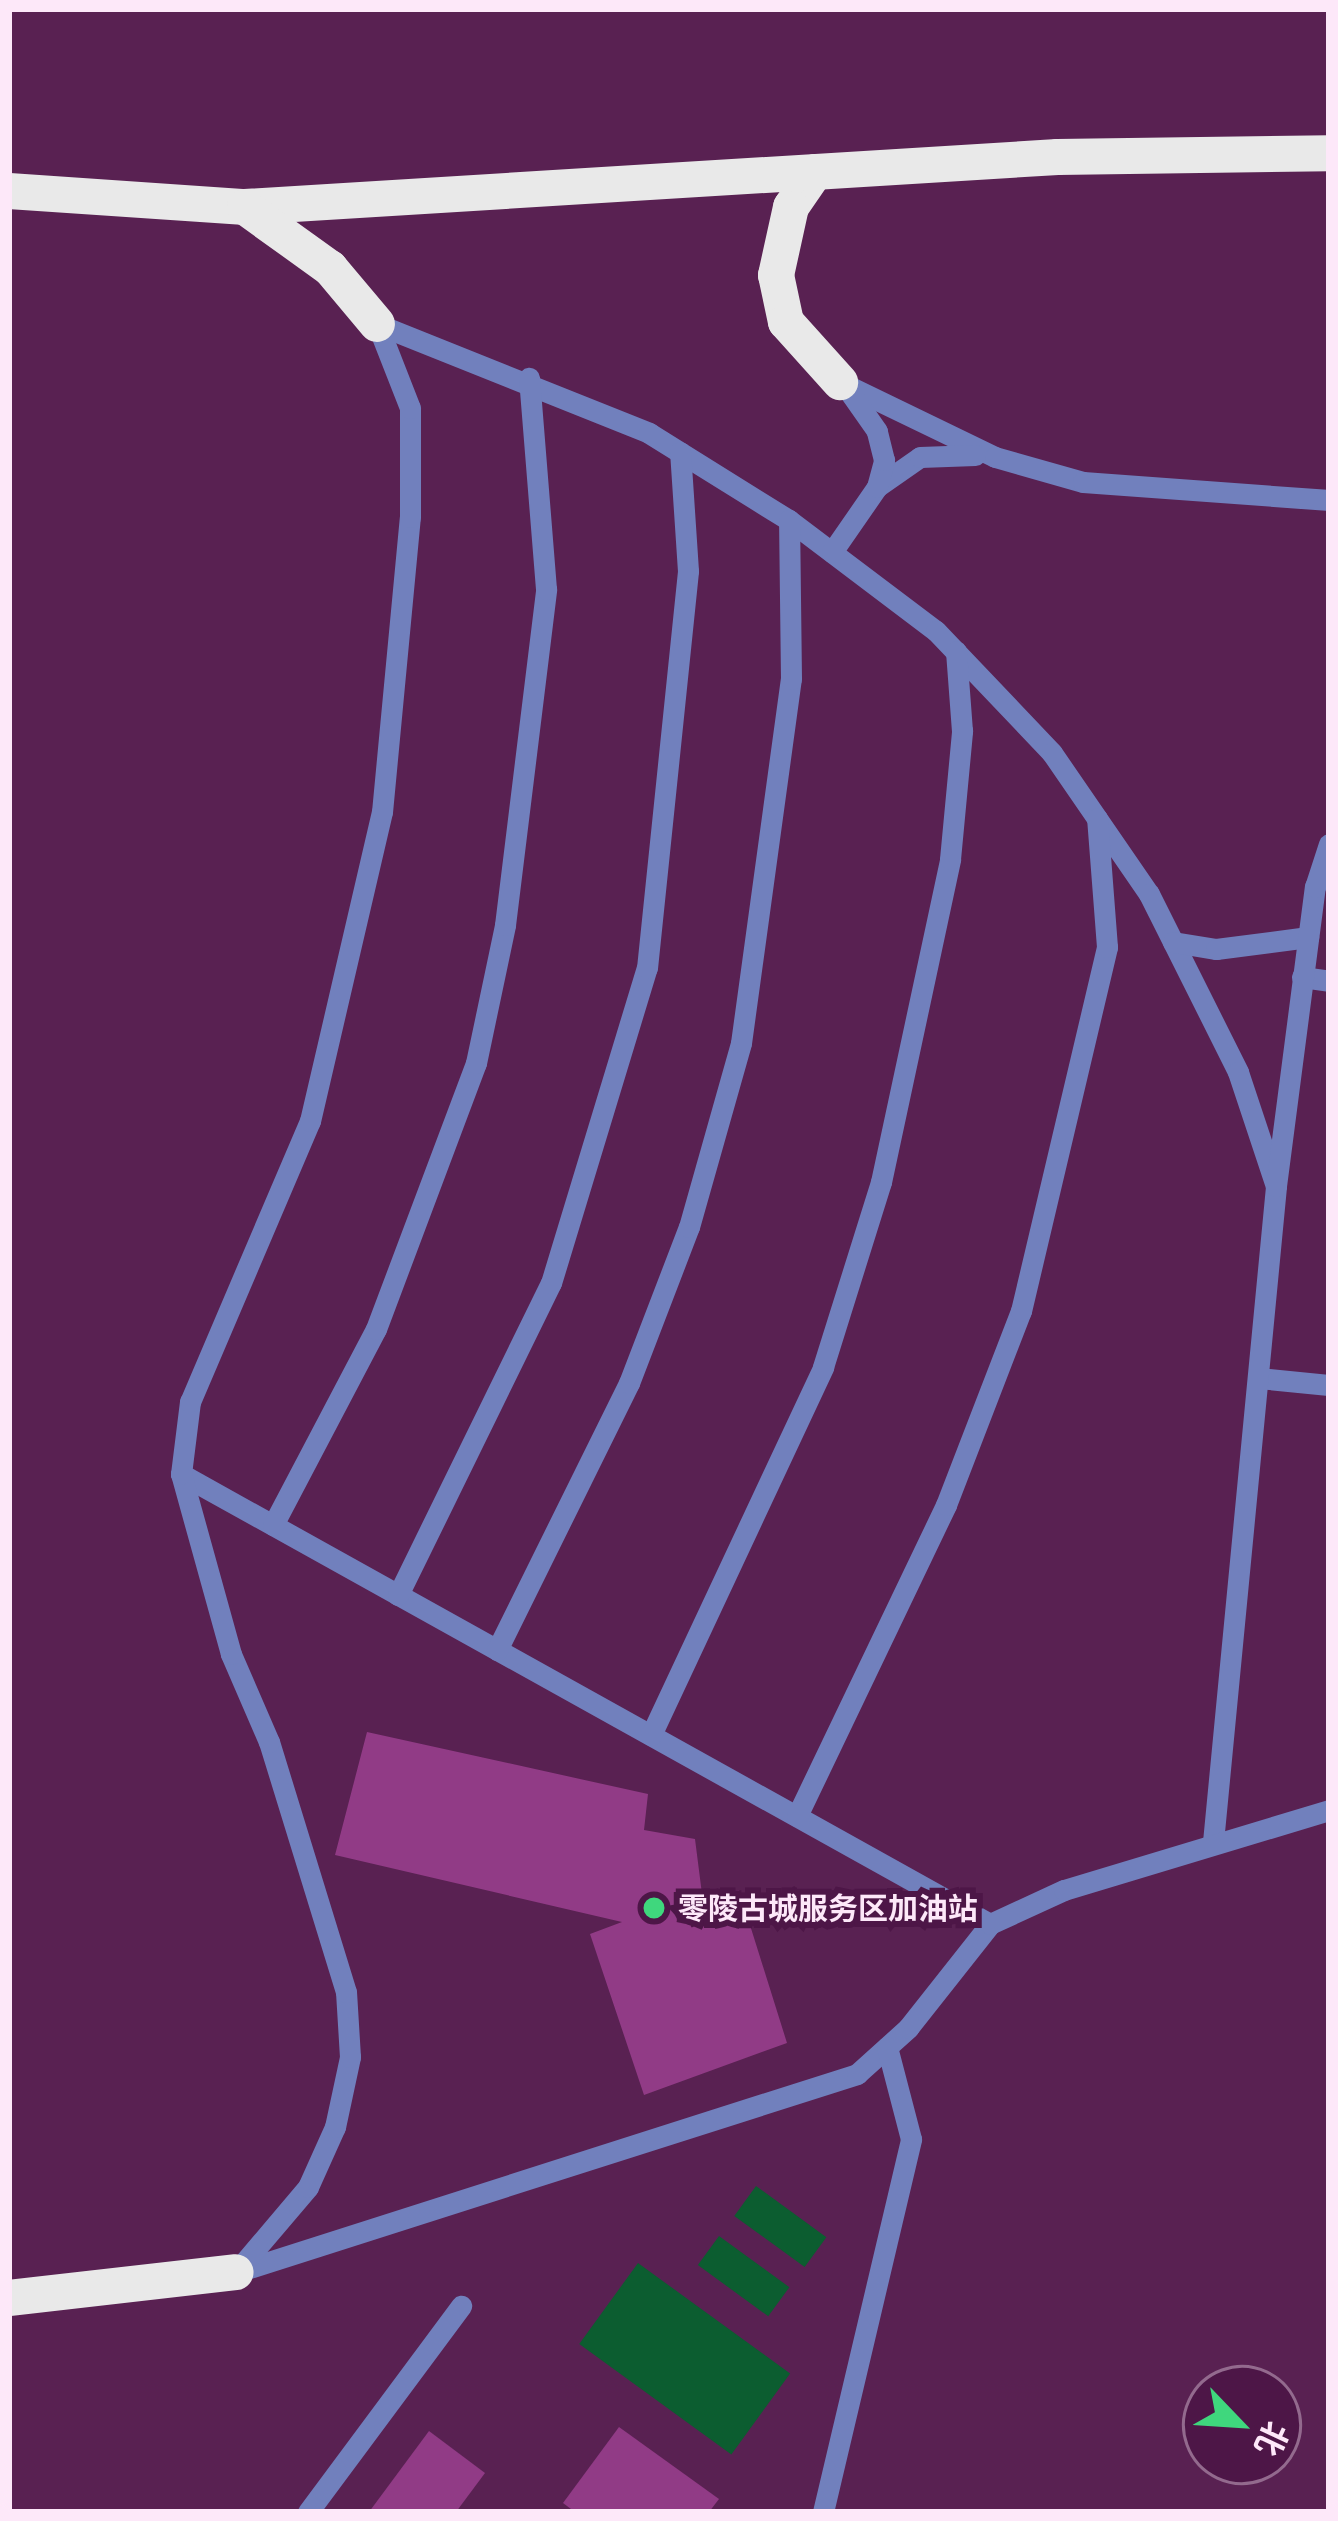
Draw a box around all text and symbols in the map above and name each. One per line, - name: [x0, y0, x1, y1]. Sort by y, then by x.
- place label: 零陵古城服务区加油站: [678, 1890, 978, 1926]
- marker: 零陵古城服务区加油站: [641, 1895, 667, 1921]
- north arrow: [1182, 2365, 1302, 2485]
- text: 北: [1246, 2415, 1299, 2463]

